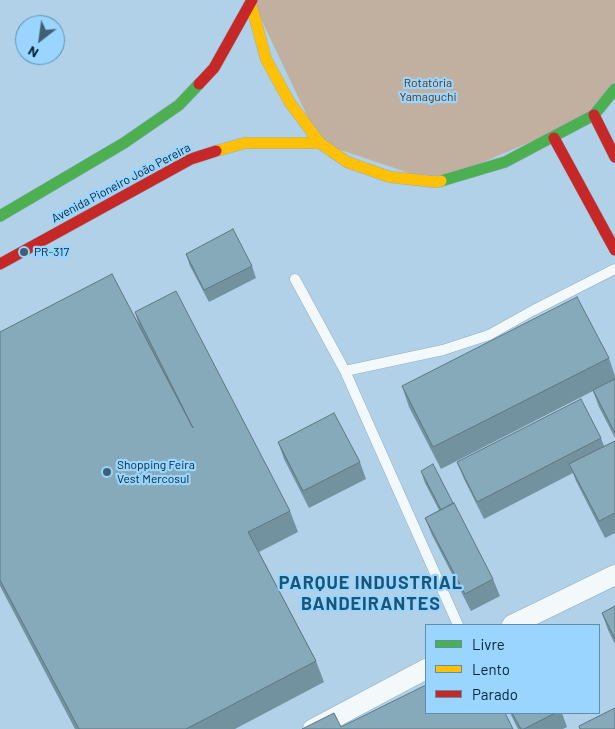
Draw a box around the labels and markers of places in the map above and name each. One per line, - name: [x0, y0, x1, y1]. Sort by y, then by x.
- place label: PR-317: [34, 245, 69, 259]
- marker: PR-317: [18, 246, 30, 258]
- place label: Shopping Feira Vest Mercosul: [117, 458, 195, 486]
- marker: Shopping Feira Vest Mercosul: [101, 466, 113, 478]

